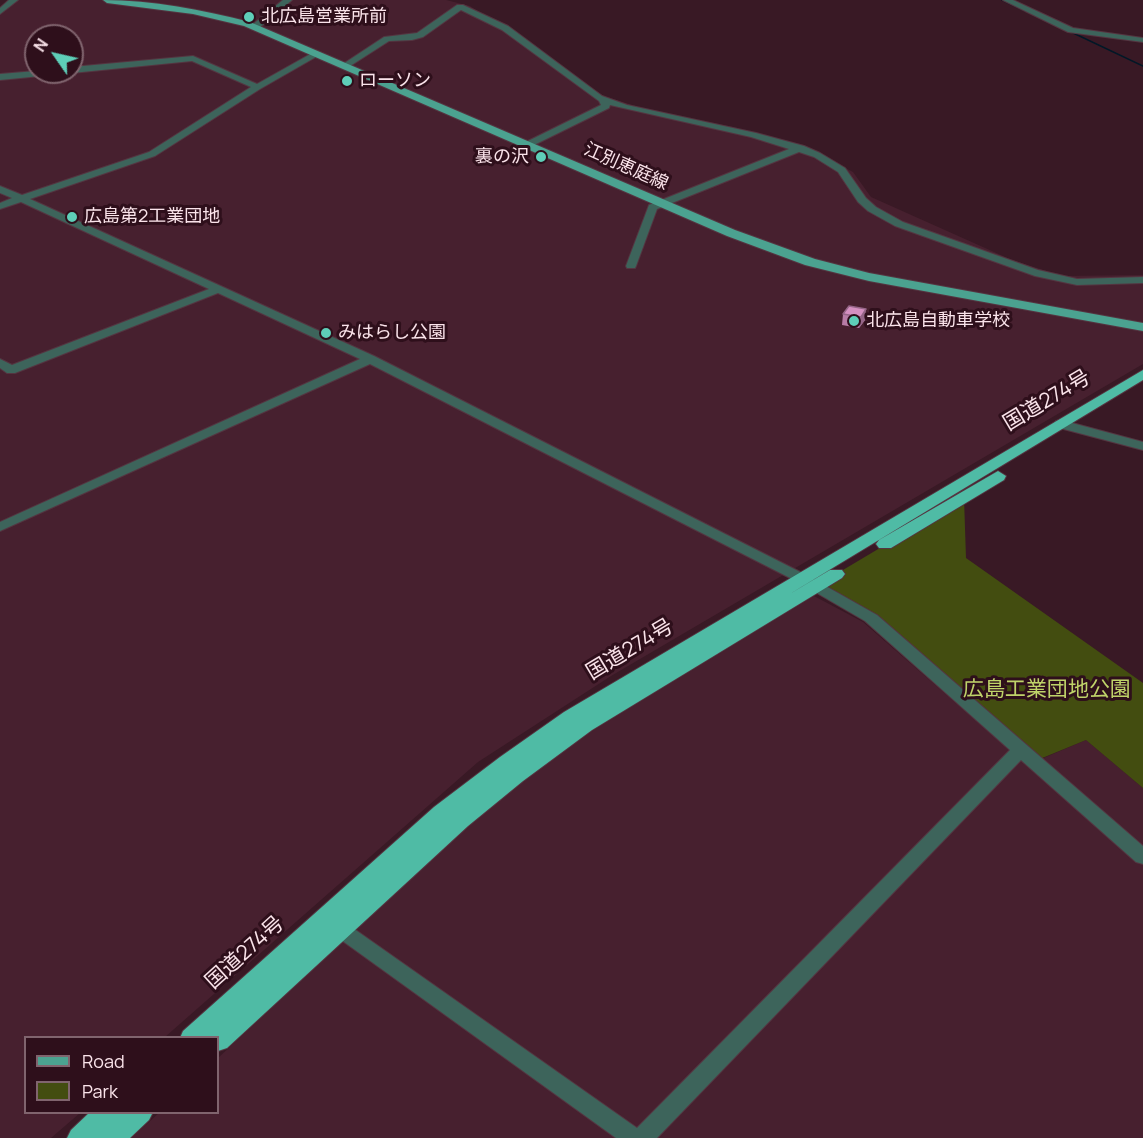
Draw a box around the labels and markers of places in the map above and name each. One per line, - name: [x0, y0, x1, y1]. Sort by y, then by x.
- place label: 北広島営業所前: [261, 6, 387, 28]
- marker: 北広島営業所前: [242, 10, 256, 24]
- place label: ローソン: [359, 70, 431, 92]
- marker: ローソン: [340, 74, 354, 88]
- place label: 裏の沢: [475, 146, 529, 168]
- marker: 裏の沢: [534, 150, 548, 164]
- place label: 広島第2工業団地: [84, 206, 220, 228]
- marker: 広島第2工業団地: [65, 210, 79, 224]
- place label: 北広島自動車学校: [866, 310, 1010, 332]
- marker: 北広島自動車学校: [847, 314, 861, 328]
- place label: みはらし公園: [338, 322, 446, 344]
- marker: みはらし公園: [319, 326, 333, 340]

